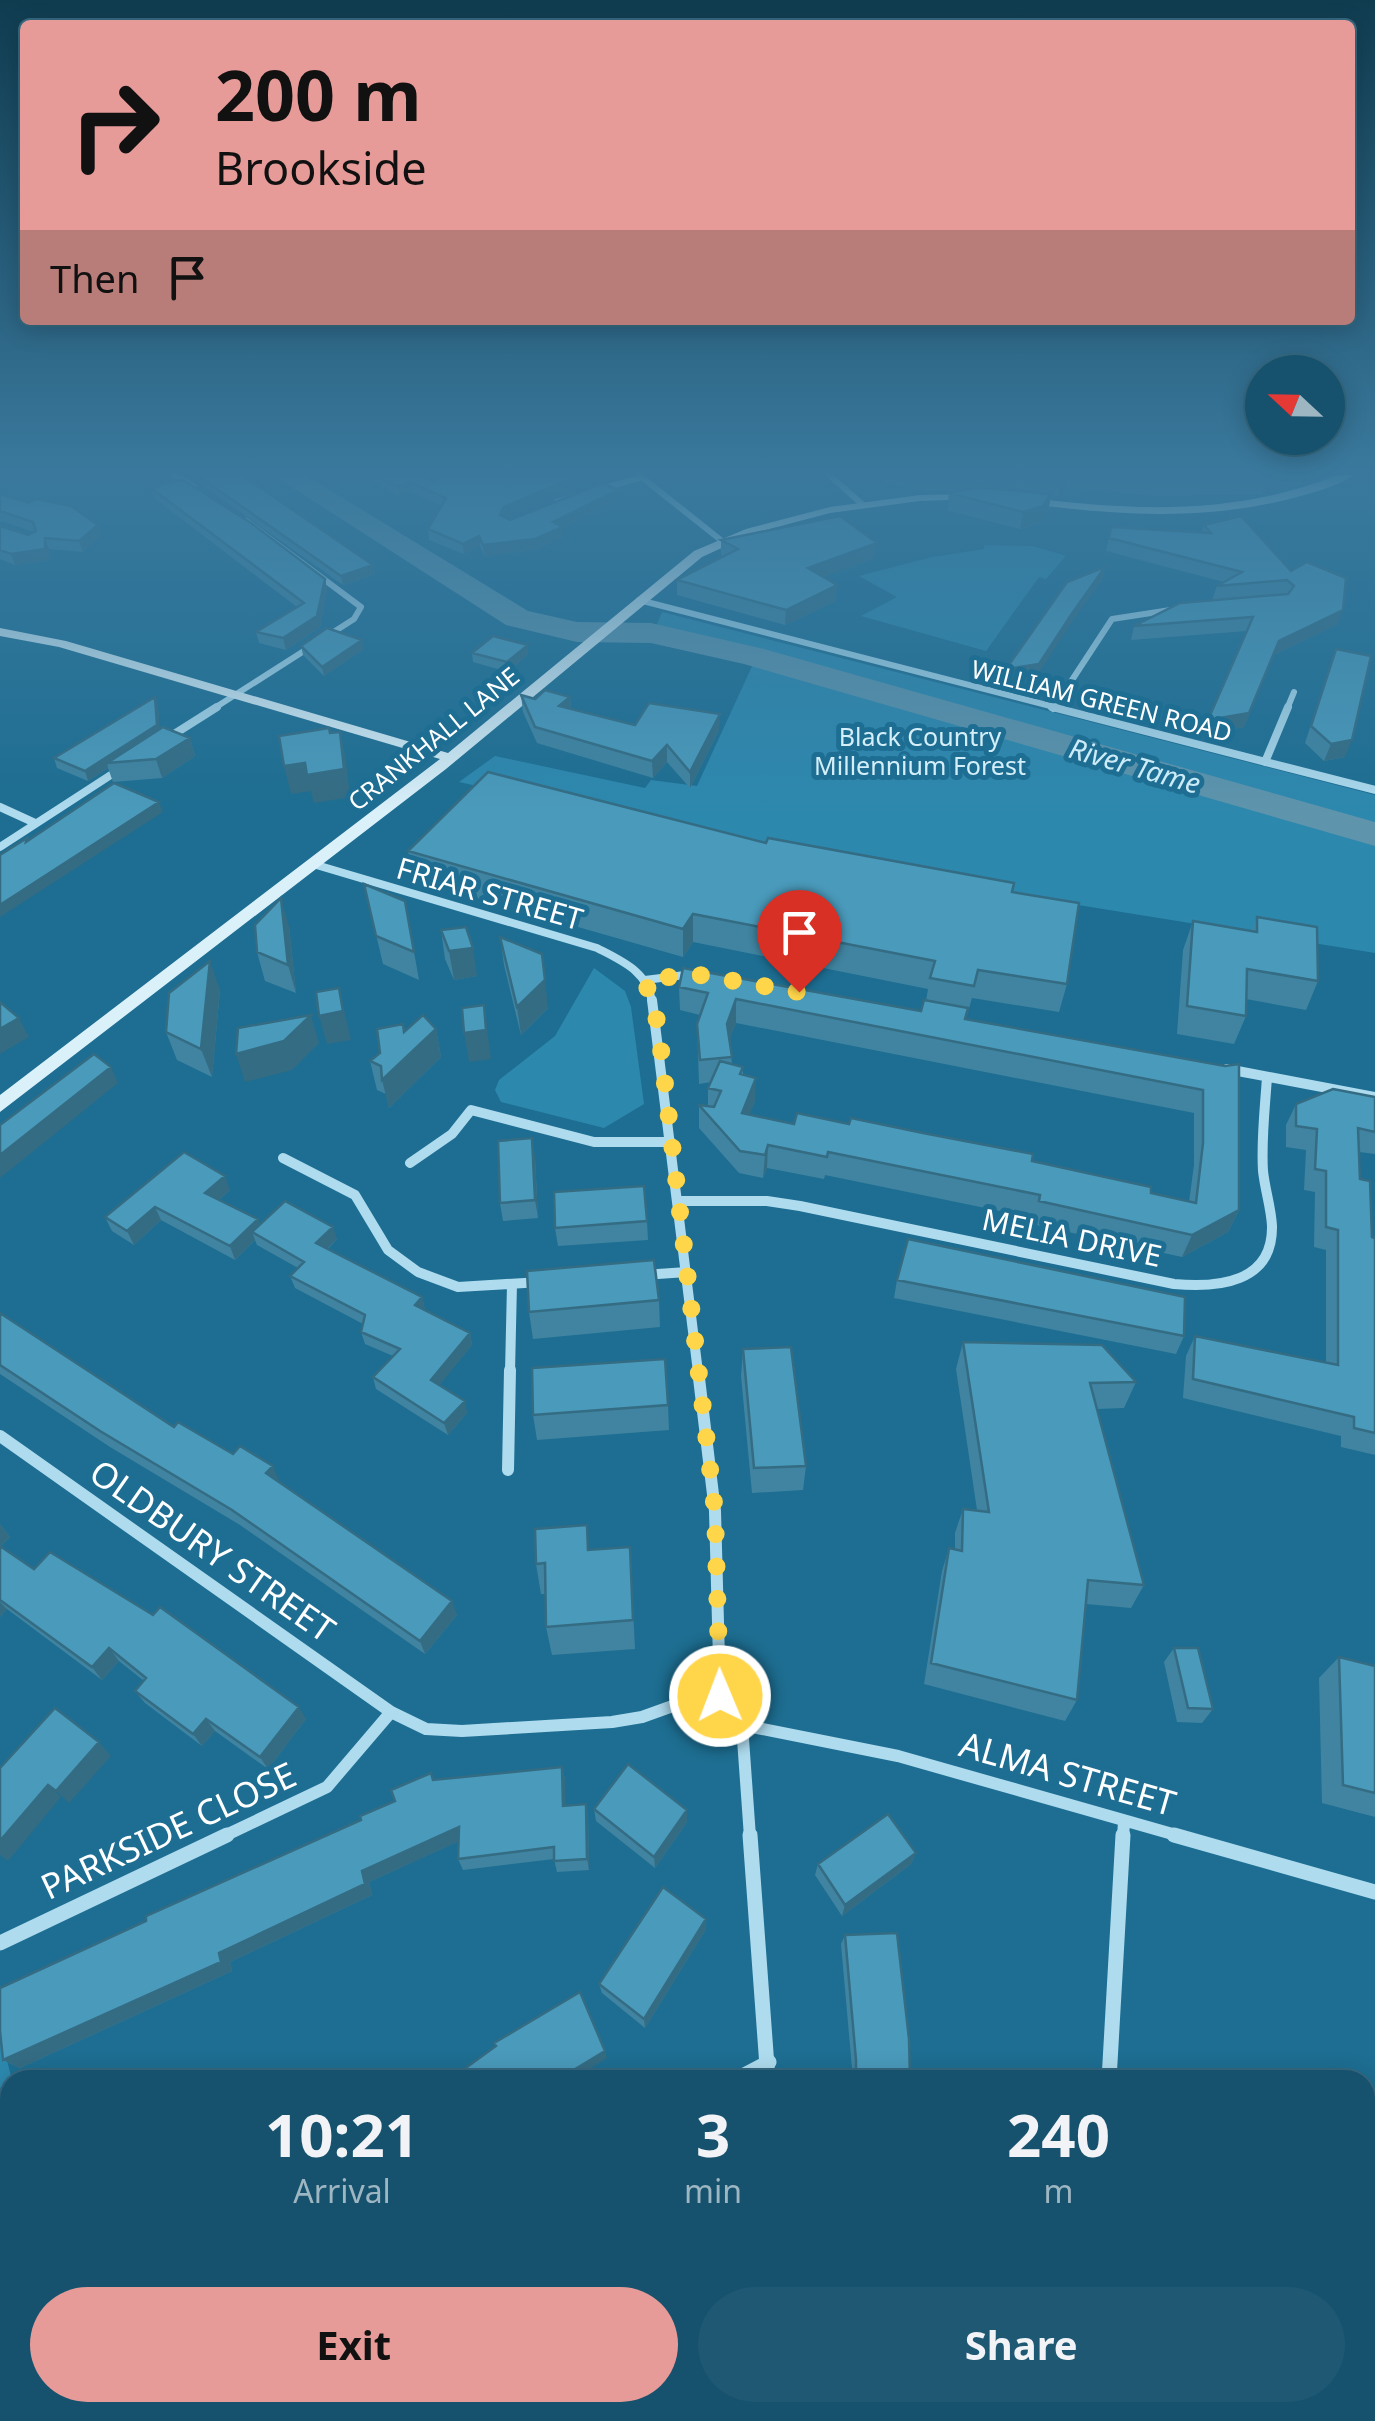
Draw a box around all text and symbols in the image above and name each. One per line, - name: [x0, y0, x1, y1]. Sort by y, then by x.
- text: 200 m: [215, 46, 422, 142]
- icon: right: [50, 60, 180, 190]
- text: Brookside: [215, 137, 427, 198]
- icon: arrive: [160, 250, 215, 305]
- text: Then: [50, 252, 140, 304]
- north arrow: [1245, 355, 1345, 455]
- map controls: [1245, 355, 1345, 455]
- street label: WILLIAM GREEN ROAD: [968, 651, 1236, 749]
- street label: CRANKHALL LANE: [340, 658, 526, 818]
- park label: Black Country Millennium Forest: [814, 719, 1026, 782]
- water label: River Tame: [1065, 728, 1205, 802]
- street label: FRIAR STREET: [392, 847, 588, 939]
- pin: [757, 890, 842, 993]
- icon: arrive: [772, 905, 827, 960]
- street label: MELIA DRIVE: [979, 1198, 1165, 1276]
- street label: OLDBURY STREET: [81, 1448, 345, 1652]
- position arrow: [668, 1644, 772, 1748]
- street label: ALMA STREET: [954, 1720, 1182, 1826]
- street label: PARKSIDE CLOSE: [33, 1750, 303, 1910]
- text: 10:21: [265, 2093, 419, 2175]
- text: 3: [696, 2093, 730, 2175]
- text: 240: [1007, 2093, 1110, 2175]
- text: Arrival: [293, 2169, 391, 2212]
- text: min: [684, 2169, 742, 2212]
- text: m: [1044, 2169, 1073, 2212]
- button: Exit: [30, 2287, 678, 2402]
- button: Share: [698, 2287, 1345, 2402]

